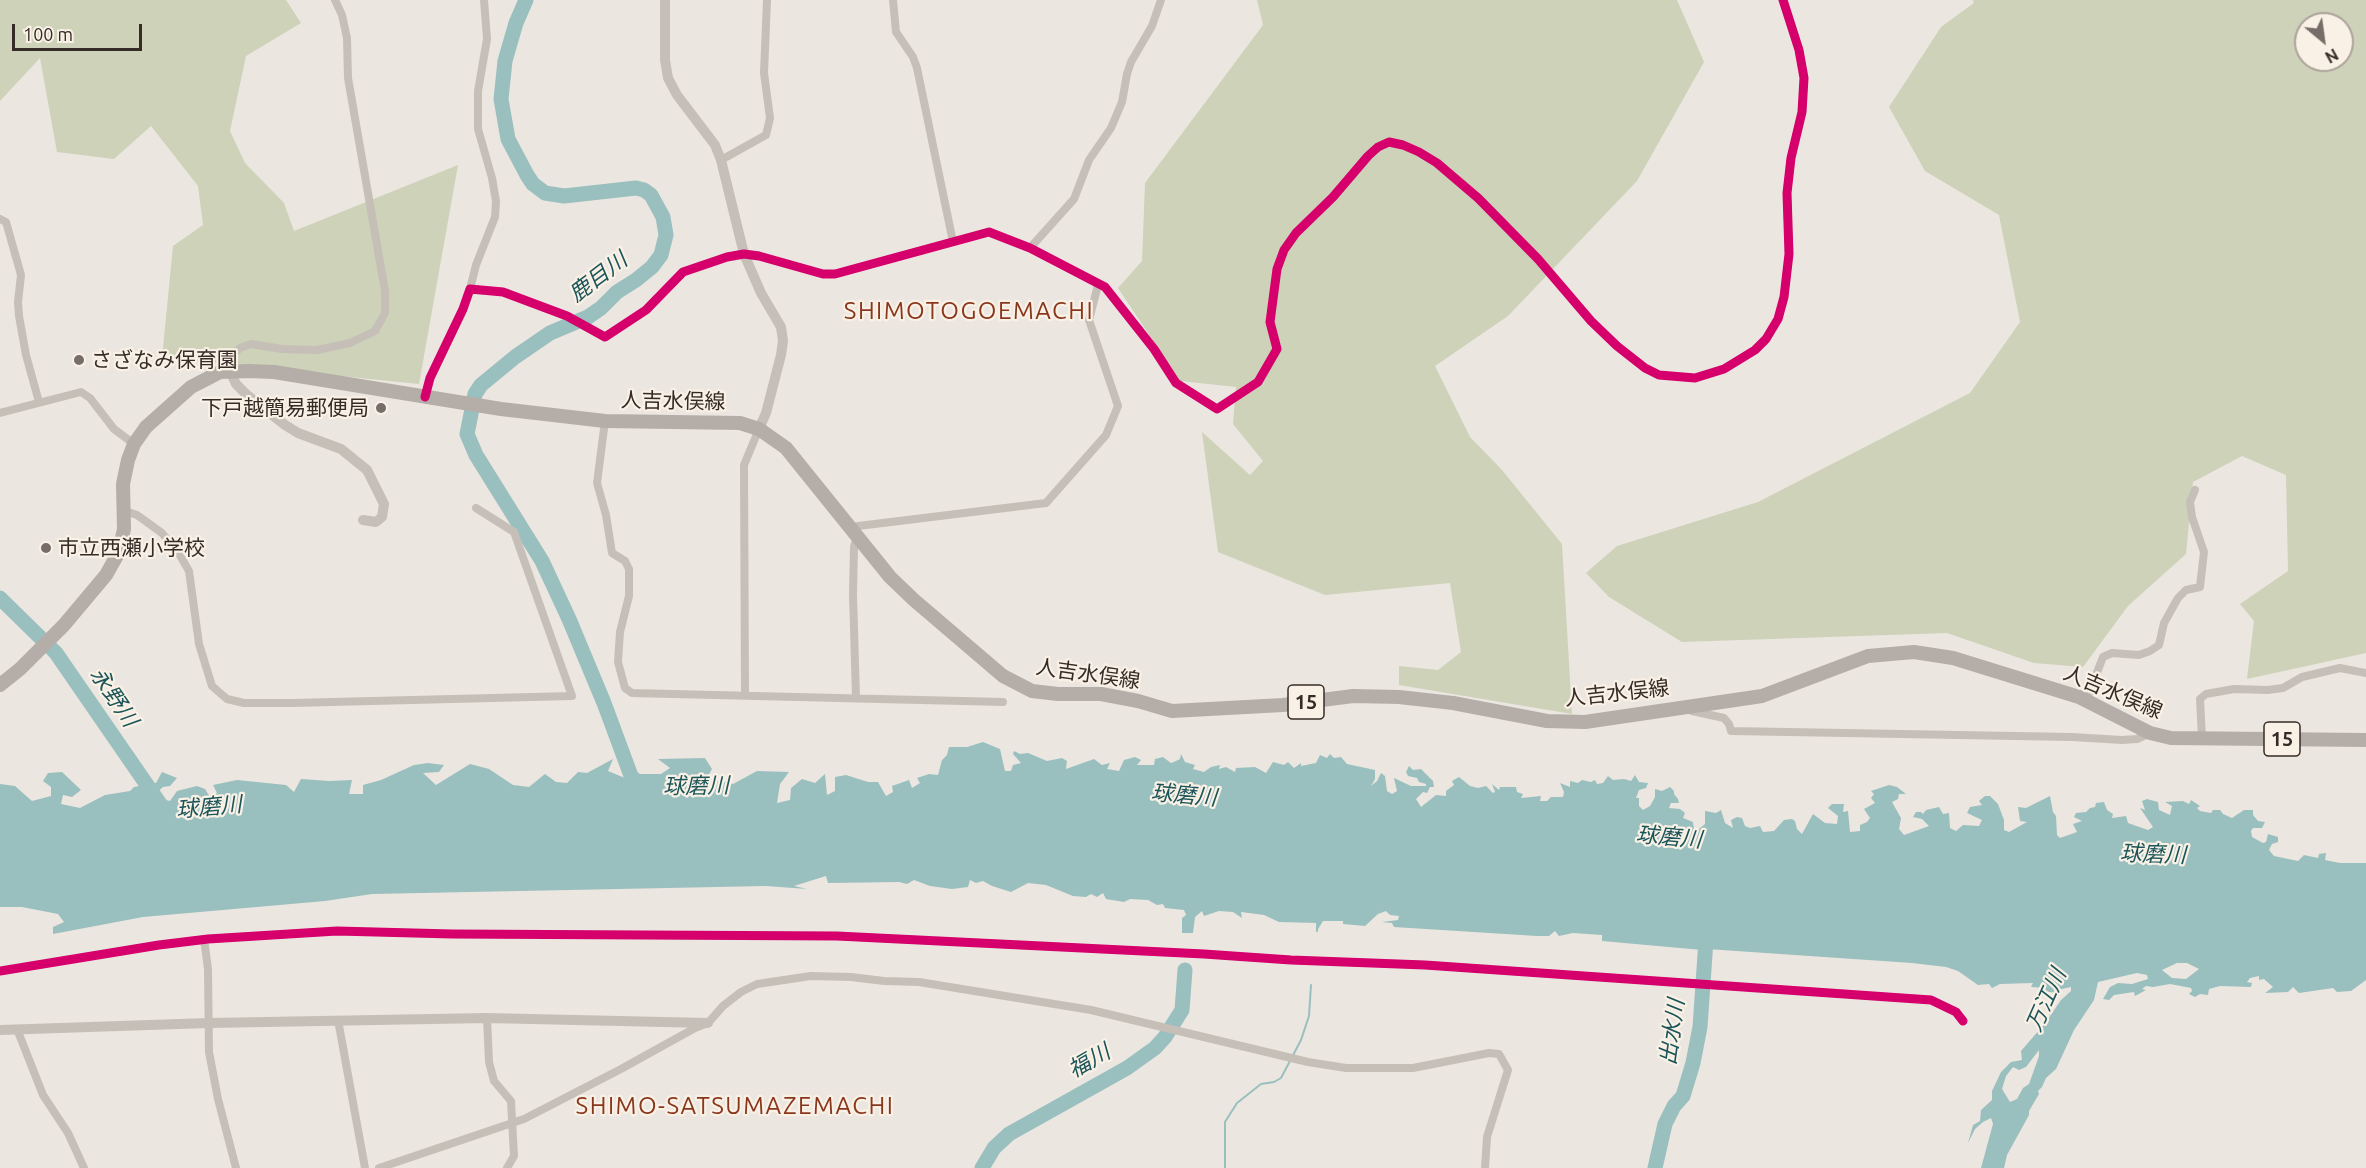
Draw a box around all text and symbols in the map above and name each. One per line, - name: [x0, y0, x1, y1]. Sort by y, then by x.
- scale bar: [15, 12, 146, 50]
- north arrow: [2294, 12, 2354, 72]
- text: 100 m: [23, 24, 73, 44]
- text: N: [2322, 45, 2341, 67]
- water label: 鹿目川: [564, 247, 632, 307]
- district label: SHIMOTOGOEMACHI: [844, 297, 1094, 325]
- place label: さざなみ保育園: [91, 347, 238, 373]
- marker: さざなみ保育園: [72, 353, 86, 367]
- street label: 人吉水俣線: [620, 387, 726, 415]
- place label: 下戸越簡易郵便局: [201, 395, 369, 421]
- marker: 下戸越簡易郵便局: [374, 401, 388, 415]
- place label: 市立西瀬小学校: [58, 535, 205, 561]
- marker: 市立西瀬小学校: [39, 541, 53, 555]
- street label: 人吉水俣線: [1034, 654, 1142, 694]
- street label: 人吉水俣線: [2060, 660, 2166, 724]
- water label: 永野川: [85, 662, 143, 732]
- street label: 人吉水俣線: [1563, 675, 1671, 711]
- road number: 15: [1288, 685, 1324, 719]
- road number: 15: [2264, 722, 2300, 756]
- water label: 球磨川: [663, 772, 729, 800]
- water label: 球磨川: [1150, 779, 1218, 811]
- water label: 球磨川: [175, 791, 243, 823]
- water label: 球磨川: [1635, 821, 1703, 853]
- water label: 球磨川: [2120, 840, 2186, 868]
- water label: 万江川: [2021, 964, 2071, 1036]
- water label: 出水川: [1654, 997, 1690, 1067]
- water label: 福川: [1063, 1039, 1115, 1083]
- district label: SHIMO-SATSUMAZEMACHI: [576, 1092, 894, 1120]

